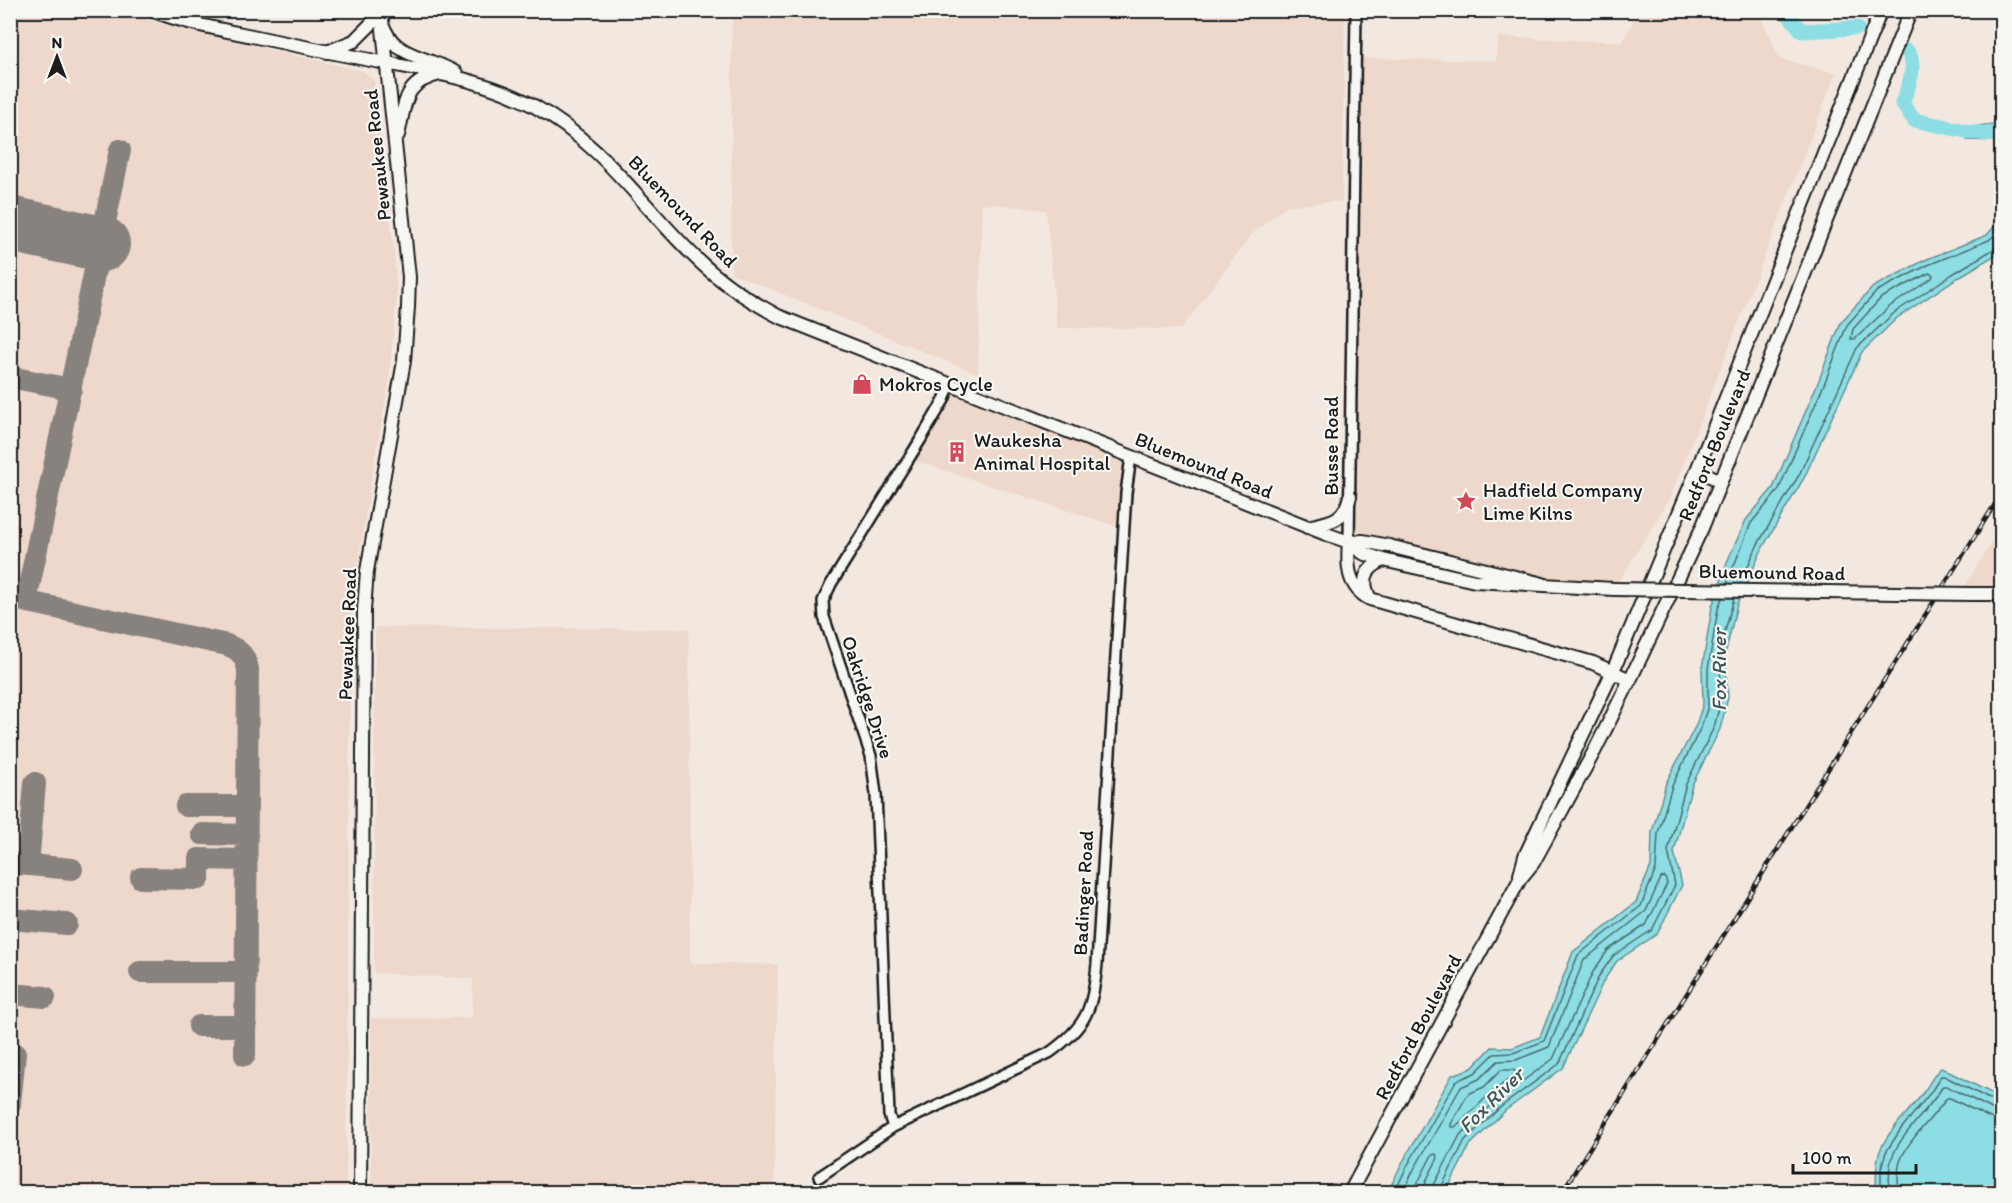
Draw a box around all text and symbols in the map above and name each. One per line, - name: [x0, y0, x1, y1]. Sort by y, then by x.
- north arrow: [27, 27, 87, 87]
- text: N: [52, 33, 62, 52]
- street label: Pewaukee Road: [358, 88, 396, 222]
- street label: Bluemound Road: [623, 150, 743, 272]
- street label: Redford Boulevard: [1673, 365, 1755, 524]
- shop icon: Mokros Cycle: [850, 372, 874, 396]
- place label: Mokros Cycle: [879, 372, 993, 396]
- street label: Busse Road: [1319, 396, 1343, 496]
- street label: Bluemound Road: [1132, 426, 1277, 504]
- place label: Waukesha Animal Hospital: [974, 428, 1111, 475]
- building icon: Waukesha Animal Hospital: [945, 440, 969, 464]
- place label: Hadfield Company Lime Kilns: [1483, 478, 1643, 525]
- place icon: Hadfield Company Lime Kilns: [1454, 489, 1478, 513]
- street label: Bluemound Road: [1698, 559, 1846, 585]
- street label: Pewaukee Road: [333, 567, 361, 701]
- water label: Fox River: [1706, 626, 1731, 711]
- street label: Oakridge Drive: [837, 633, 899, 761]
- street label: Badinger Road: [1068, 830, 1098, 956]
- street label: Redford Boulevard: [1370, 950, 1467, 1104]
- water label: Fox River: [1453, 1060, 1531, 1138]
- scale bar: [1793, 1137, 1916, 1175]
- text: 100 m: [1802, 1147, 1852, 1169]

